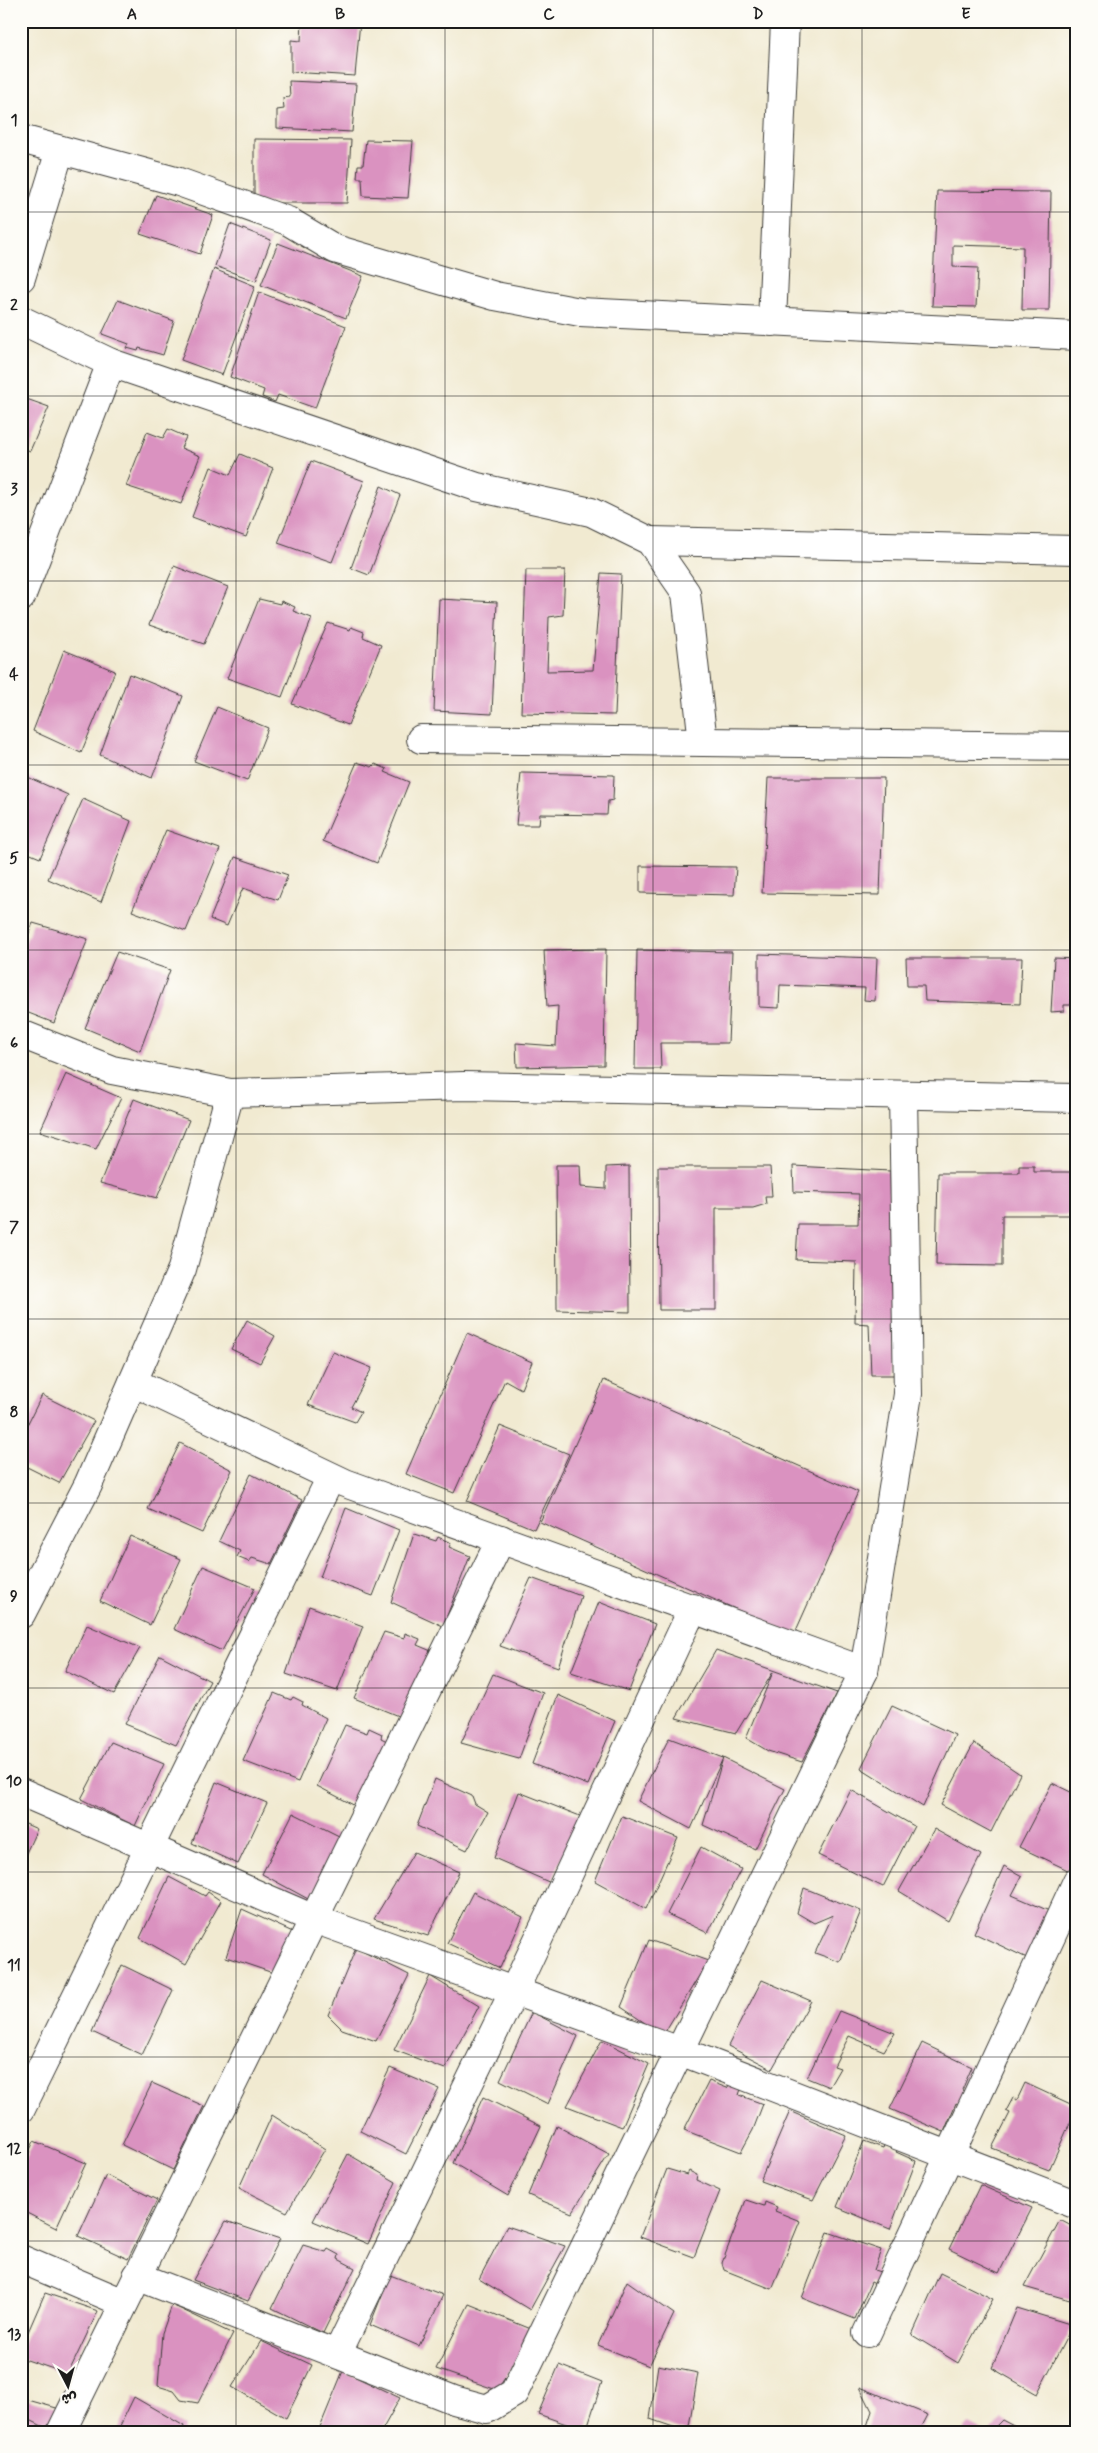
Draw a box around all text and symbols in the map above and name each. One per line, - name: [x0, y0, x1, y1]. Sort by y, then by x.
- text: A: [127, 4, 137, 25]
- text: B: [335, 4, 345, 25]
- text: C: [543, 4, 555, 25]
- text: D: [752, 4, 764, 25]
- text: E: [961, 4, 971, 25]
- text: 1: [10, 110, 18, 131]
- text: 2: [10, 295, 18, 316]
- text: 3: [10, 479, 18, 500]
- text: 4: [9, 664, 19, 685]
- text: 5: [9, 848, 19, 869]
- text: 6: [10, 1033, 18, 1054]
- text: 7: [9, 1217, 19, 1238]
- text: 8: [9, 1402, 19, 1423]
- text: 9: [10, 1586, 18, 1607]
- text: 10: [6, 1771, 22, 1792]
- text: 11: [7, 1955, 21, 1976]
- text: 12: [6, 2139, 22, 2160]
- text: 13: [7, 2324, 21, 2345]
- north arrow: [42, 2360, 92, 2410]
- text: ش: [61, 2388, 78, 2408]

